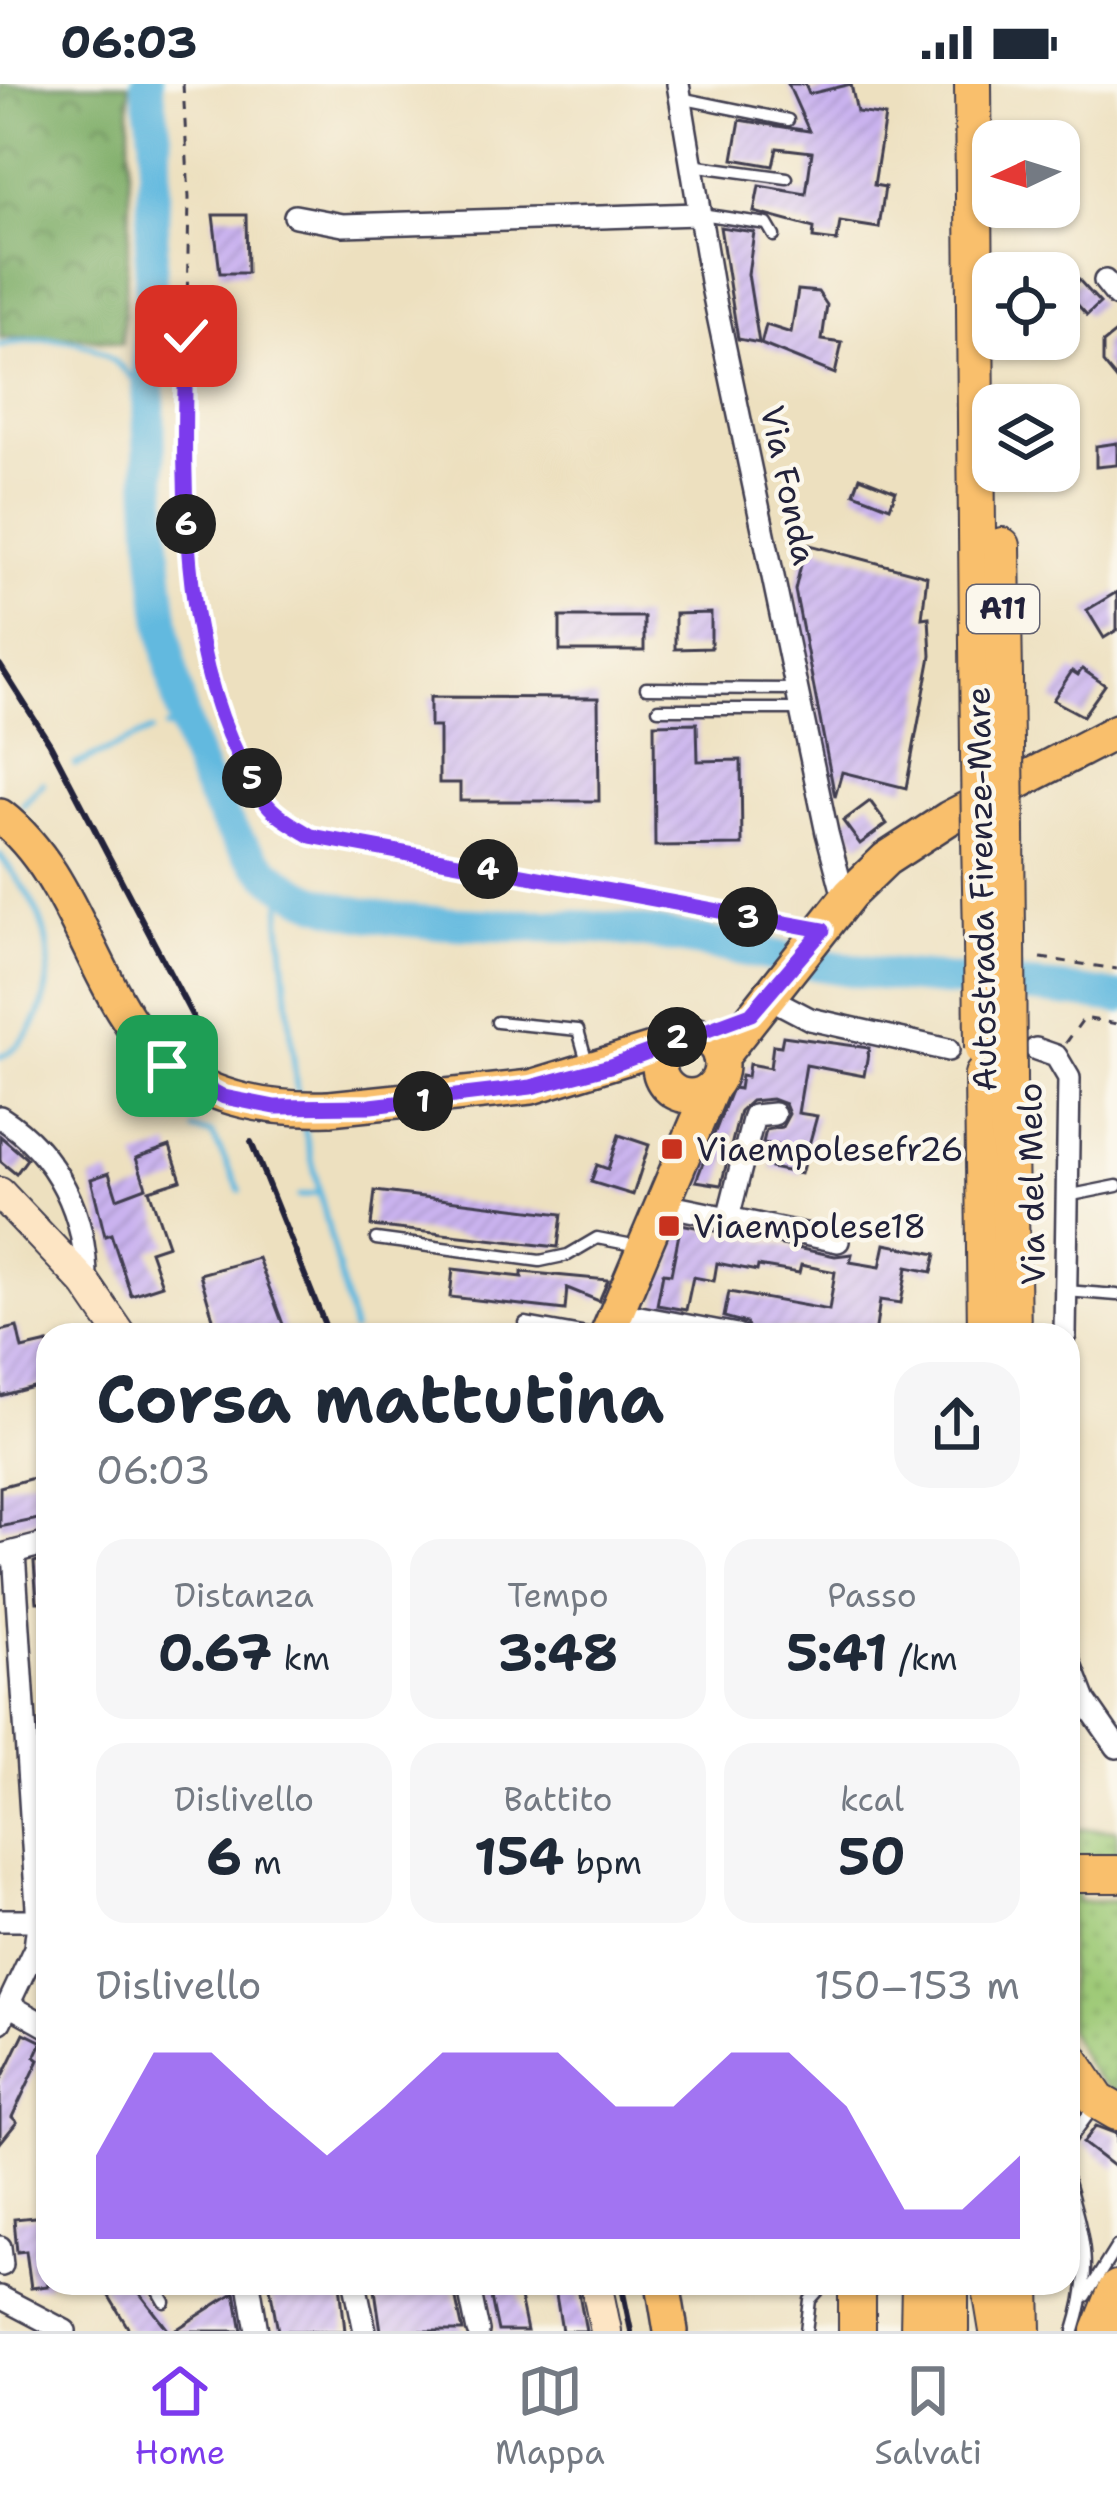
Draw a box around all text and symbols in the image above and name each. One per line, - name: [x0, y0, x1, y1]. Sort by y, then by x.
- text: 06:03: [60, 12, 198, 72]
- north arrow: [972, 120, 1080, 228]
- map controls: [972, 120, 1080, 492]
- button: locate: [972, 252, 1080, 360]
- pin: [135, 285, 237, 387]
- icon: check: [153, 303, 219, 369]
- button: layers: [972, 384, 1080, 492]
- street label: Via Fonda: [750, 401, 827, 569]
- pin: 6: [156, 494, 216, 554]
- text: 6: [174, 501, 198, 546]
- road number: A11: [967, 585, 1039, 633]
- street label: Autostrada Firenze-Mare: [955, 686, 1008, 1092]
- pin: 5: [222, 748, 282, 808]
- text: 5: [242, 755, 262, 800]
- pin: 4: [458, 839, 518, 899]
- text: 4: [476, 846, 500, 891]
- pin: 3: [718, 887, 778, 947]
- text: 3: [736, 894, 760, 939]
- pin: 2: [647, 1007, 707, 1067]
- text: 2: [665, 1014, 689, 1059]
- pin: [116, 1015, 218, 1117]
- icon: arrive: [134, 1033, 200, 1099]
- pin: 1: [393, 1071, 453, 1131]
- text: 1: [415, 1078, 431, 1123]
- street label: Via del Melo: [1007, 1082, 1056, 1286]
- place label: Viaempolesefr26: [696, 1127, 964, 1172]
- marker: Viaempolesefr26: [659, 1136, 685, 1162]
- place label: Viaempolese18: [693, 1204, 926, 1249]
- marker: Viaempolese18: [656, 1213, 682, 1239]
- text: Corsa mattutina: [96, 1355, 664, 1443]
- button: share: [894, 1362, 1020, 1488]
- text: 06:03: [96, 1444, 211, 1496]
- text: Distanza: [174, 1573, 314, 1618]
- text: Tempo: [507, 1573, 609, 1618]
- text: Passo: [827, 1573, 917, 1618]
- text: 0.67: [158, 1618, 272, 1686]
- text: 3:48: [498, 1618, 618, 1686]
- text: 5:41: [786, 1618, 888, 1686]
- text: km: [272, 1636, 330, 1681]
- text: /km: [888, 1636, 958, 1681]
- text: Dislivello: [174, 1777, 314, 1822]
- text: Battito: [504, 1777, 612, 1822]
- text: kcal: [840, 1777, 904, 1822]
- text: 6: [206, 1822, 242, 1890]
- text: 154: [474, 1822, 564, 1890]
- text: 50: [838, 1822, 906, 1890]
- text: m: [242, 1840, 282, 1885]
- text: bpm: [564, 1840, 642, 1885]
- text: Dislivello: [96, 1959, 261, 2011]
- text: 150–153 m: [814, 1959, 1020, 2011]
- tab: Home: [135, 2358, 225, 2475]
- tab: Mappa: [495, 2358, 605, 2475]
- tab: Salvati: [874, 2358, 982, 2475]

